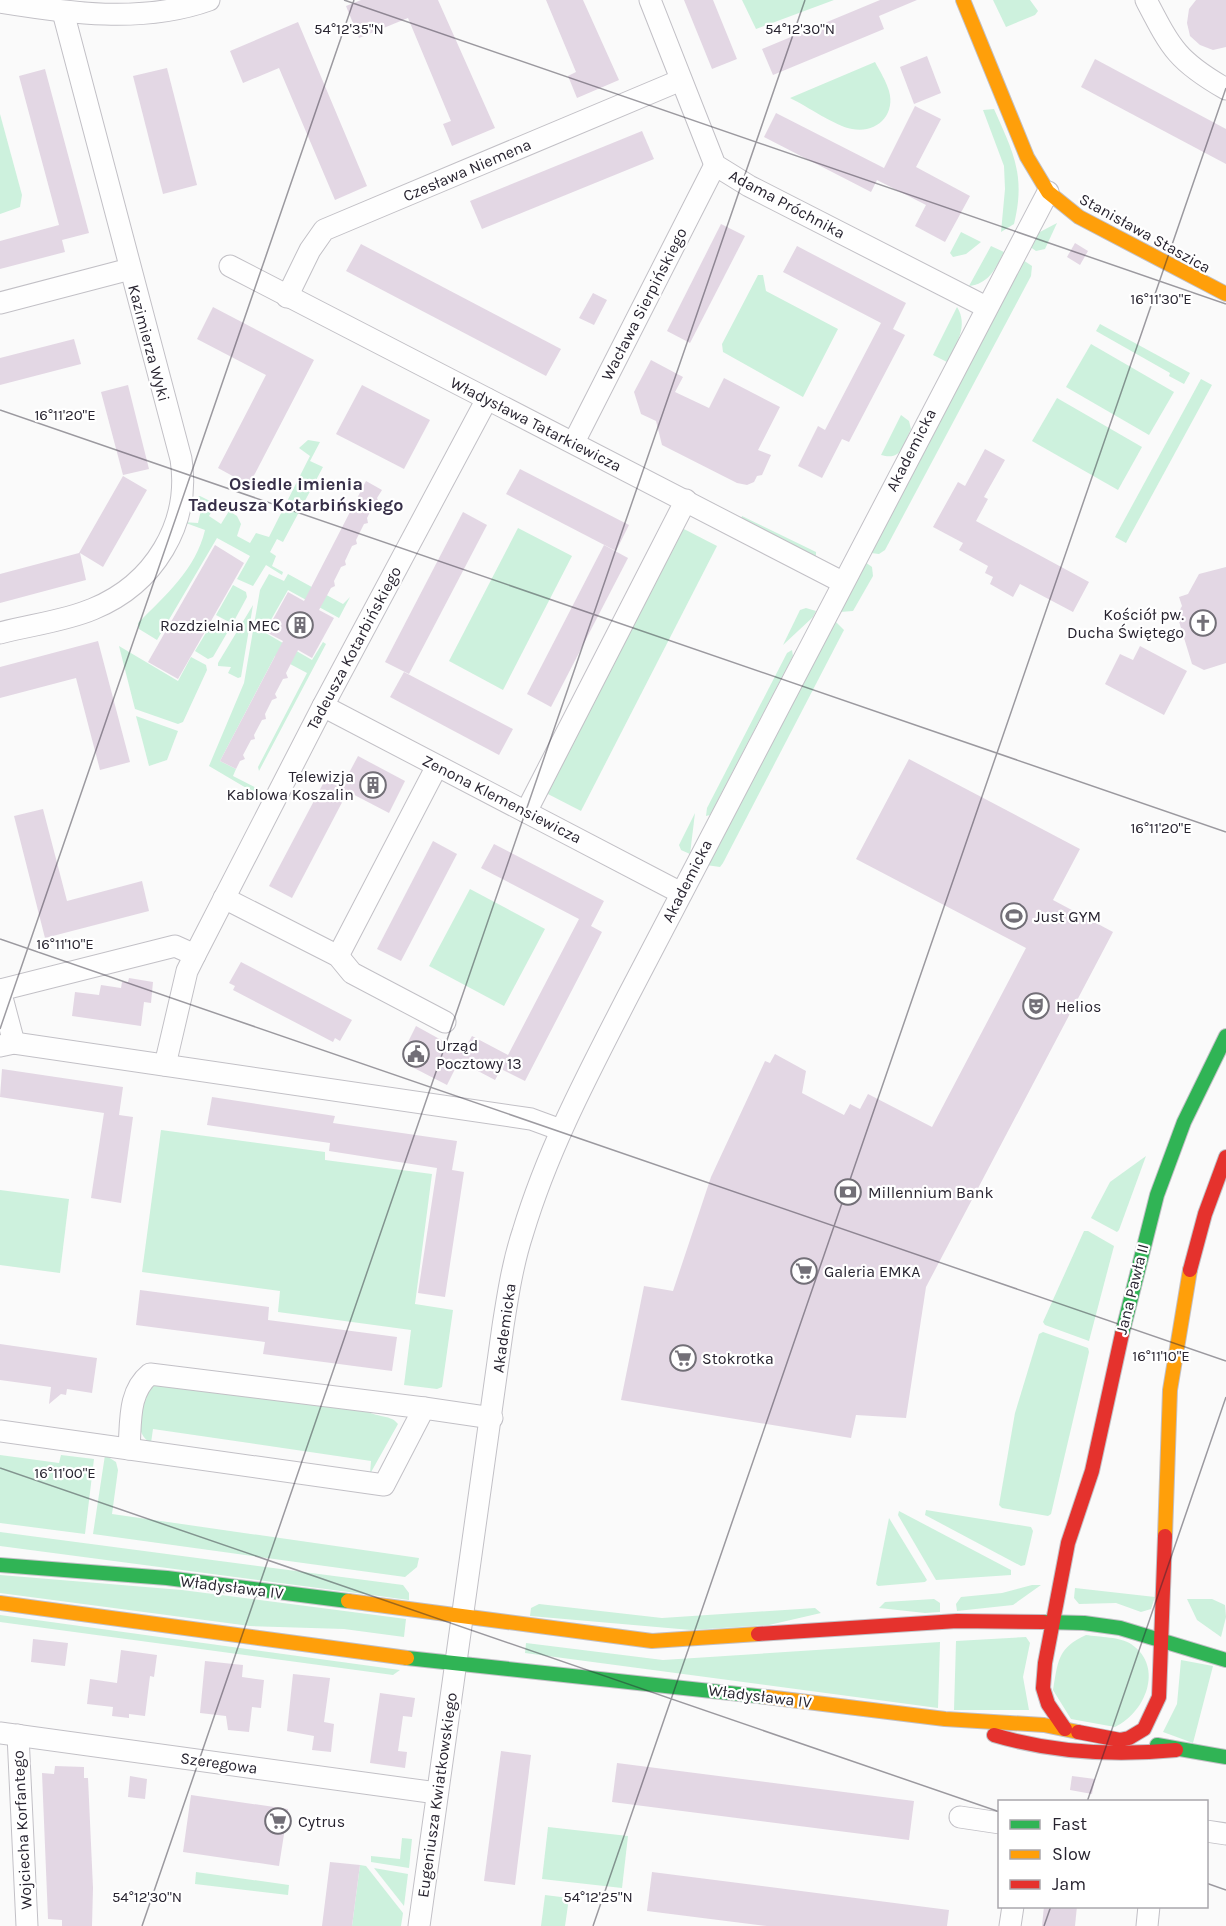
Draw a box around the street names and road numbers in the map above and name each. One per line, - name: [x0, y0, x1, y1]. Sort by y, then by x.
- street label: Czesława Niemena: [400, 134, 534, 206]
- street label: Adama Próchnika: [726, 165, 848, 243]
- street label: Stanisława Staszica: [1076, 189, 1214, 277]
- street label: Wacława Sierpińskiego: [597, 225, 691, 383]
- street label: Kazimierza Wyki: [124, 282, 174, 404]
- street label: Władysława Tatarkiewicza: [447, 373, 625, 475]
- street label: Akademicka: [882, 405, 940, 495]
- street label: Tadeusza Kotarbińskiego: [303, 563, 405, 733]
- street label: Zenona Klemensiewicza: [419, 751, 585, 847]
- street label: Akademicka: [658, 836, 716, 926]
- street label: Jana Pawła II: [1112, 1242, 1152, 1336]
- street label: Akademicka: [488, 1282, 520, 1374]
- street label: Władysława IV: [179, 1571, 285, 1603]
- street label: Władysława IV: [707, 1680, 813, 1712]
- street label: Eugeniusza Kwiatkowskiego: [413, 1691, 461, 1899]
- street label: Szeregowa: [179, 1748, 259, 1778]
- street label: Wojciecha Korfantego: [8, 1750, 36, 1910]

